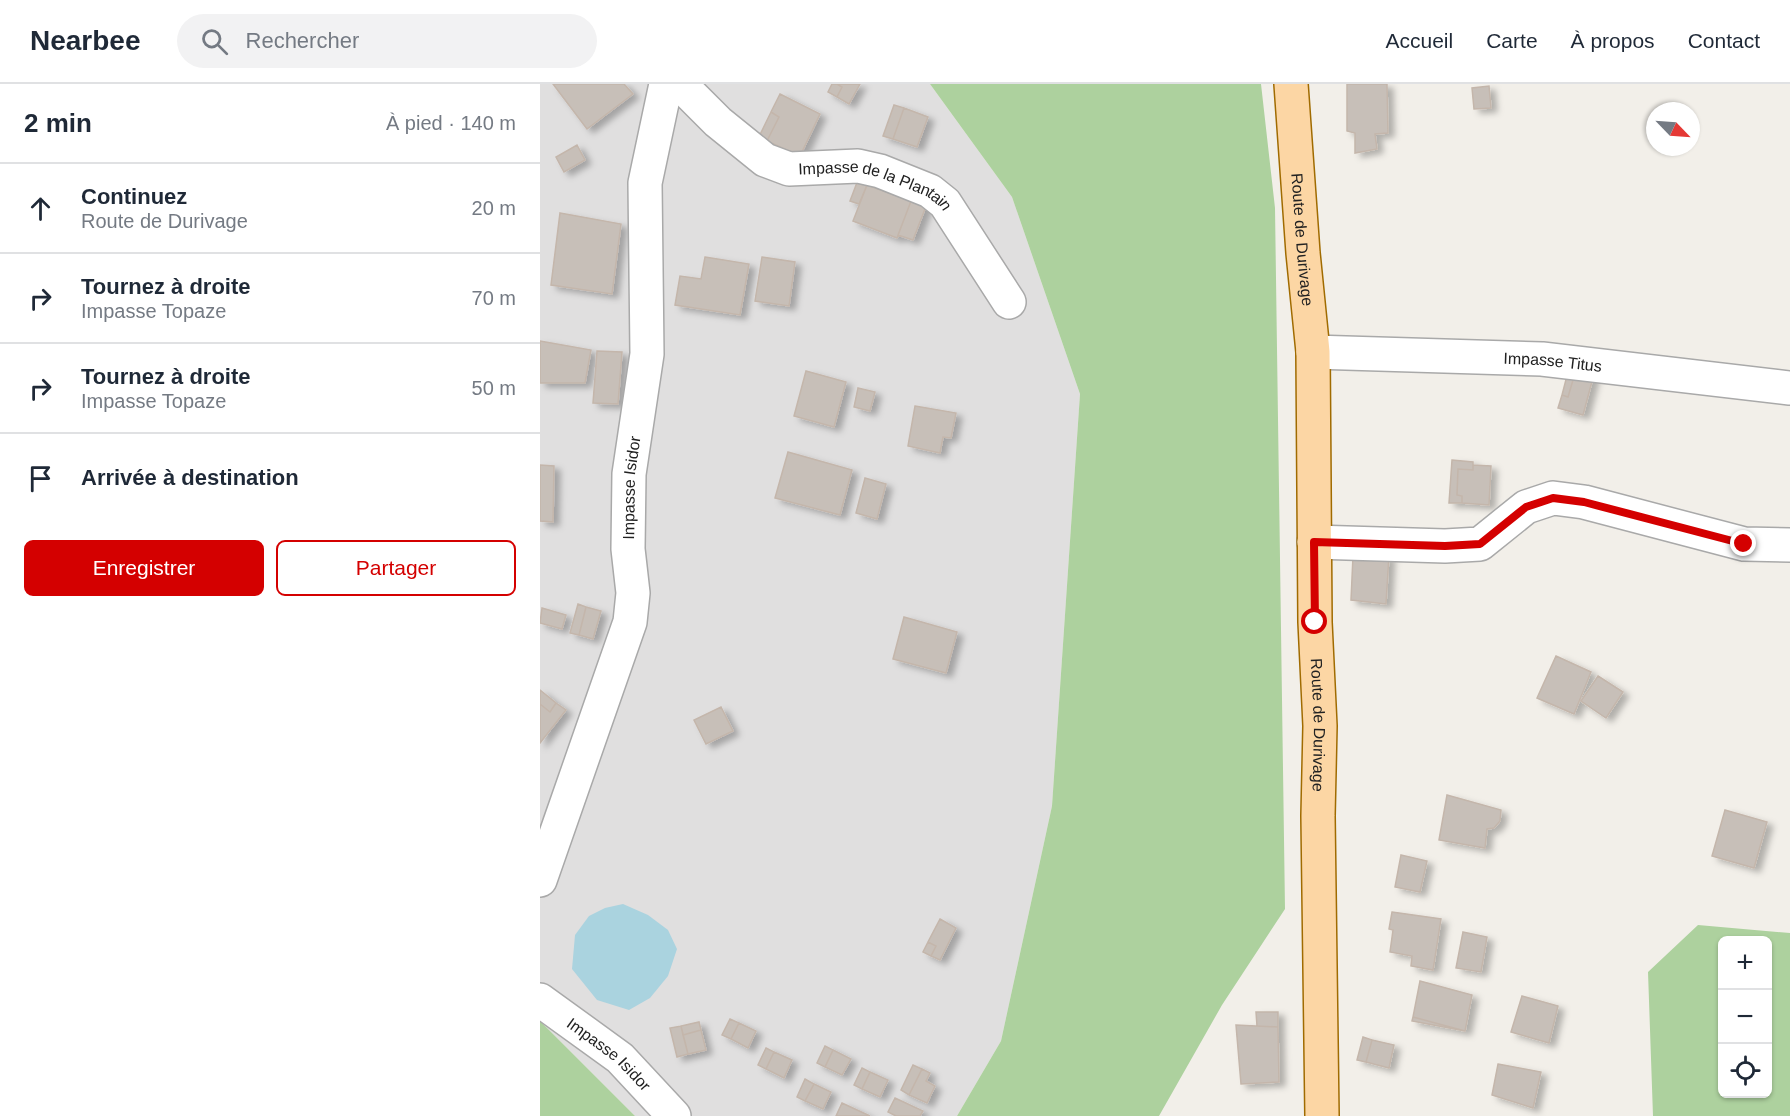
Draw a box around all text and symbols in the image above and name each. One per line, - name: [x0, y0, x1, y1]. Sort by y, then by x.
- search box: [177, 14, 597, 68]
- text: Nearbee: [30, 25, 141, 56]
- icon: search: [198, 25, 231, 58]
- text: Rechercher: [246, 28, 359, 53]
- text: Accueil: [1386, 29, 1453, 52]
- text: Carte: [1486, 29, 1538, 52]
- text: À propos: [1571, 29, 1655, 52]
- text: Contact: [1688, 29, 1760, 52]
- north arrow: [1646, 102, 1700, 156]
- text: 2 min: [24, 108, 92, 138]
- text: À pied · 140 m: [386, 112, 516, 134]
- street label: Impasse de la Plantain: [798, 157, 956, 213]
- street label: Route de Durivage: [1289, 172, 1317, 307]
- text: Continuez: [81, 184, 187, 209]
- icon: ahead: [24, 192, 57, 225]
- text: 20 m: [472, 197, 516, 219]
- text: Route de Durivage: [81, 210, 248, 232]
- text: Tournez à droite: [81, 274, 251, 299]
- icon: right: [24, 282, 57, 315]
- text: 70 m: [472, 287, 516, 309]
- text: Impasse Topaze: [81, 300, 226, 322]
- street label: Impasse Titus: [1503, 349, 1603, 374]
- text: Tournez à droite: [81, 364, 251, 389]
- icon: right: [24, 372, 57, 405]
- text: 50 m: [472, 377, 516, 399]
- text: Impasse Topaze: [81, 390, 226, 412]
- street label: Impasse Isidor: [620, 434, 643, 540]
- icon: arrive: [24, 462, 57, 495]
- text: Arrivée à destination: [81, 465, 299, 490]
- route end: [1730, 530, 1756, 556]
- button: Enregistrer: [24, 540, 264, 596]
- button: Partager: [276, 540, 516, 596]
- route start: [1301, 608, 1327, 634]
- street label: Route de Durivage: [1308, 658, 1329, 792]
- map controls: [1718, 936, 1772, 1098]
- button: +: [1718, 936, 1772, 990]
- button: −: [1718, 990, 1772, 1044]
- street label: Impasse Isidor: [564, 1014, 655, 1094]
- button: locate: [1718, 1044, 1772, 1098]

